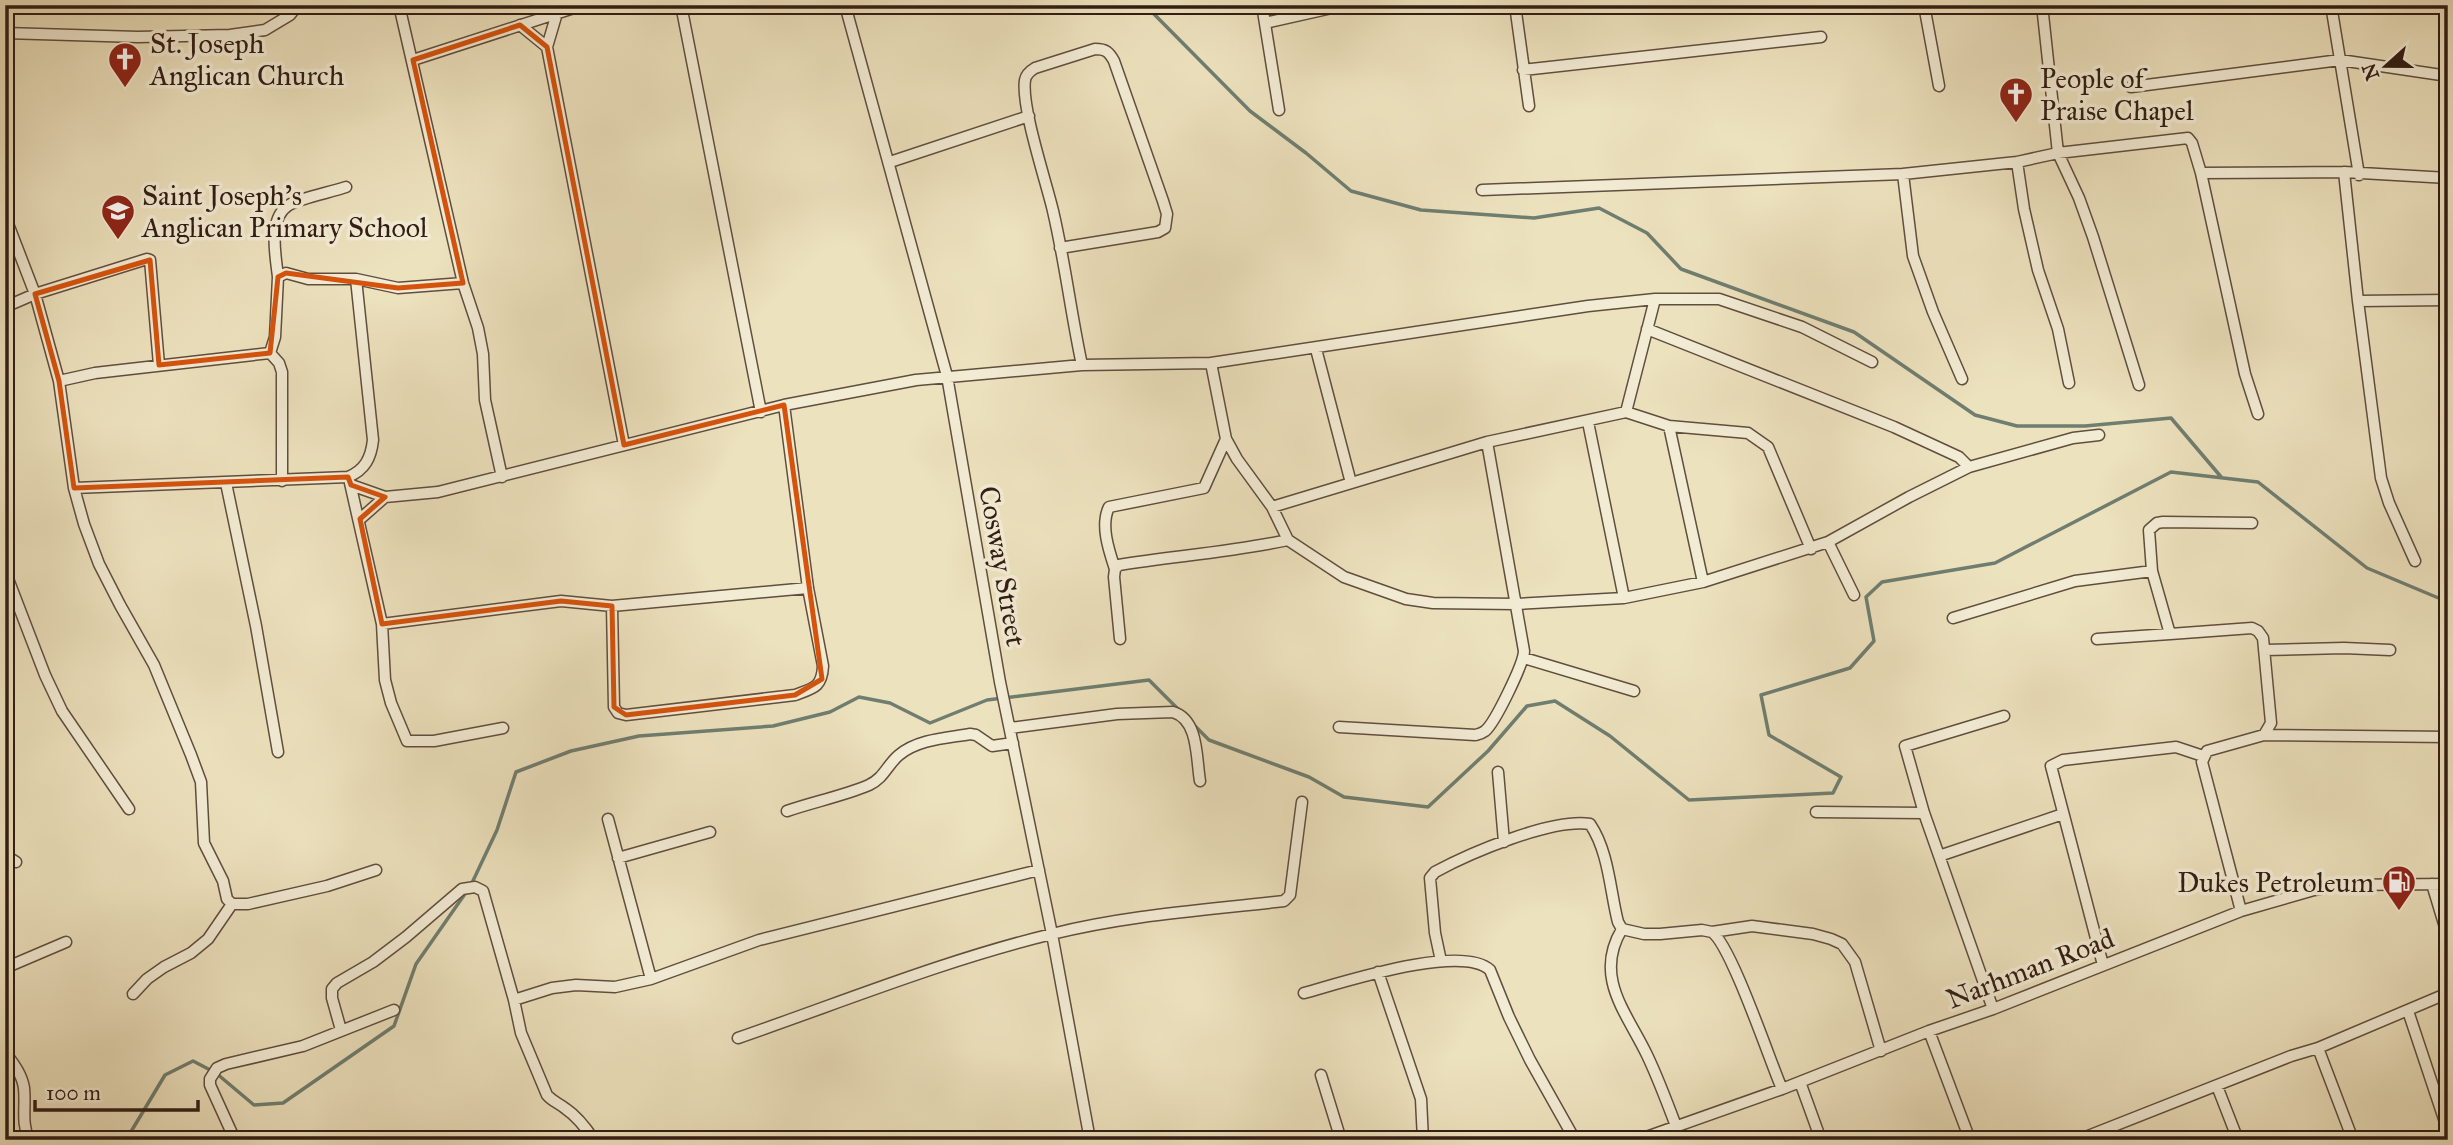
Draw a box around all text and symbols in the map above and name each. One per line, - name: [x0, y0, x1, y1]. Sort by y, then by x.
- place label: St. Joseph Anglican Church: [149, 26, 345, 93]
- north arrow: [2352, 32, 2422, 102]
- church icon: St. Joseph Anglican Church: [106, 40, 144, 89]
- text: N: [2357, 60, 2384, 84]
- place label: People of Praise Chapel: [2040, 61, 2194, 128]
- church icon: People of Praise Chapel: [1997, 75, 2035, 124]
- place label: Saint Joseph's Anglican Primary School: [141, 178, 428, 245]
- school or university icon: Saint Joseph's Anglican Primary School: [99, 192, 137, 241]
- street label: Cosway Street: [971, 483, 1034, 649]
- fuel station icon: Dukes Petroleum: [2380, 863, 2418, 912]
- place label: Dukes Petroleum: [2177, 865, 2374, 900]
- street label: Narhman Road: [1941, 920, 2119, 1017]
- scale bar: [35, 1068, 198, 1112]
- text: 100 m: [46, 1080, 101, 1106]

